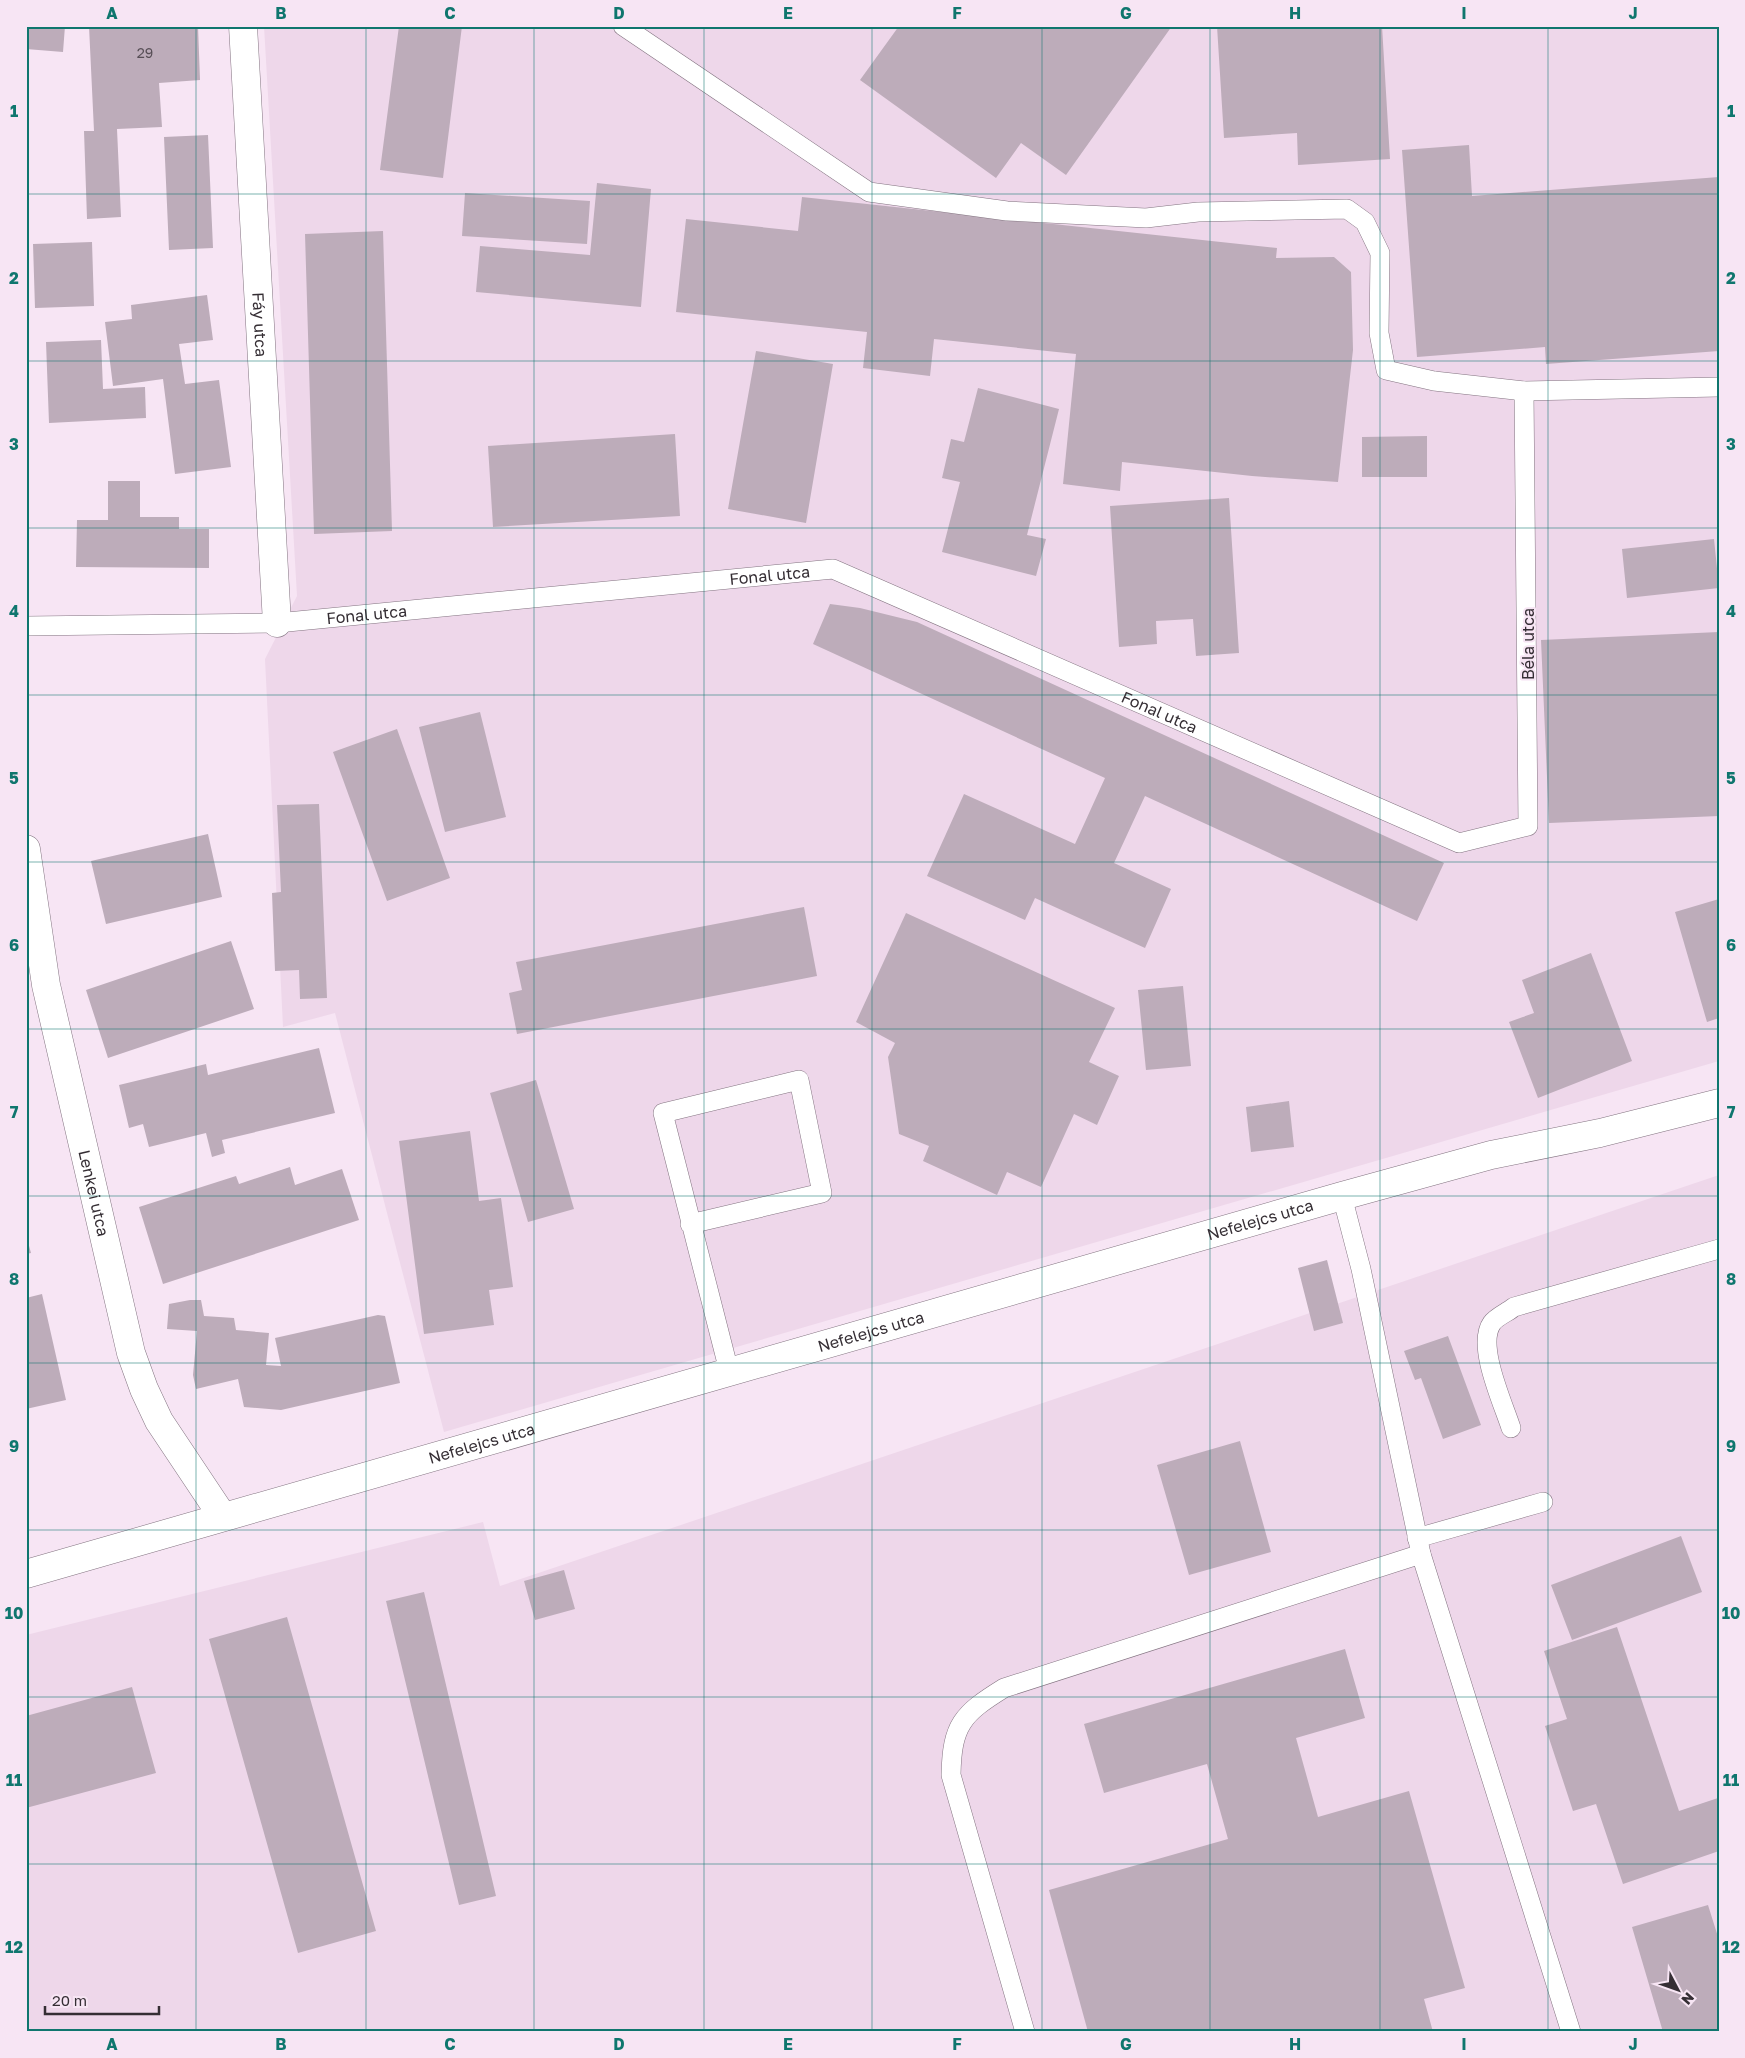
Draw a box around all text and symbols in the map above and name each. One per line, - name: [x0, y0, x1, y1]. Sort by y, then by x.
- text: A: [106, 3, 118, 23]
- text: B: [275, 3, 287, 23]
- text: C: [444, 3, 456, 23]
- text: D: [613, 3, 625, 23]
- text: E: [783, 3, 793, 23]
- text: F: [952, 3, 962, 23]
- text: G: [1120, 3, 1132, 23]
- text: H: [1289, 3, 1301, 23]
- text: I: [1461, 3, 1467, 23]
- text: J: [1628, 3, 1638, 23]
- house number: 29: [137, 44, 153, 61]
- text: 1: [10, 101, 18, 121]
- text: 1: [1727, 101, 1735, 121]
- text: 2: [9, 268, 19, 288]
- text: 2: [1726, 268, 1736, 288]
- street label: Fáy utca: [248, 292, 272, 357]
- text: 3: [9, 434, 19, 454]
- text: 3: [1726, 434, 1736, 454]
- street label: Fonal utca: [728, 561, 811, 589]
- street label: Fonal utca: [325, 600, 408, 628]
- text: 4: [9, 601, 19, 621]
- text: 4: [1726, 601, 1736, 621]
- street label: Béla utca: [1518, 608, 1538, 680]
- street label: Fonal utca: [1118, 687, 1201, 737]
- text: 5: [9, 768, 19, 788]
- text: 5: [1726, 768, 1736, 788]
- text: 6: [9, 935, 19, 955]
- text: 6: [1726, 935, 1736, 955]
- text: 7: [10, 1102, 19, 1122]
- text: 7: [1727, 1102, 1736, 1122]
- street label: Lenkei utca: [74, 1148, 114, 1238]
- street label: Nefelejcs utca: [1205, 1195, 1316, 1244]
- text: 8: [9, 1269, 19, 1289]
- text: 8: [1726, 1269, 1736, 1289]
- street label: Nefelejcs utca: [815, 1307, 926, 1356]
- street label: Nefelejcs utca: [426, 1418, 537, 1468]
- text: 9: [9, 1436, 19, 1456]
- text: 9: [1726, 1436, 1736, 1456]
- text: 10: [5, 1603, 23, 1623]
- text: 10: [1722, 1603, 1740, 1623]
- text: 11: [6, 1770, 22, 1790]
- text: 11: [1723, 1770, 1739, 1790]
- text: 12: [5, 1937, 23, 1957]
- text: 12: [1722, 1937, 1740, 1957]
- north arrow: [1652, 1966, 1702, 2016]
- scale bar: [45, 1983, 159, 2015]
- text: N: [1678, 1989, 1698, 2008]
- text: 20 m: [52, 1991, 87, 2009]
- text: A: [106, 2034, 118, 2054]
- text: B: [275, 2034, 287, 2054]
- text: C: [444, 2034, 456, 2054]
- text: D: [613, 2034, 625, 2054]
- text: E: [783, 2034, 793, 2054]
- text: F: [952, 2034, 962, 2054]
- text: G: [1120, 2034, 1132, 2054]
- text: H: [1289, 2034, 1301, 2054]
- text: I: [1461, 2034, 1467, 2054]
- text: J: [1628, 2034, 1638, 2054]

